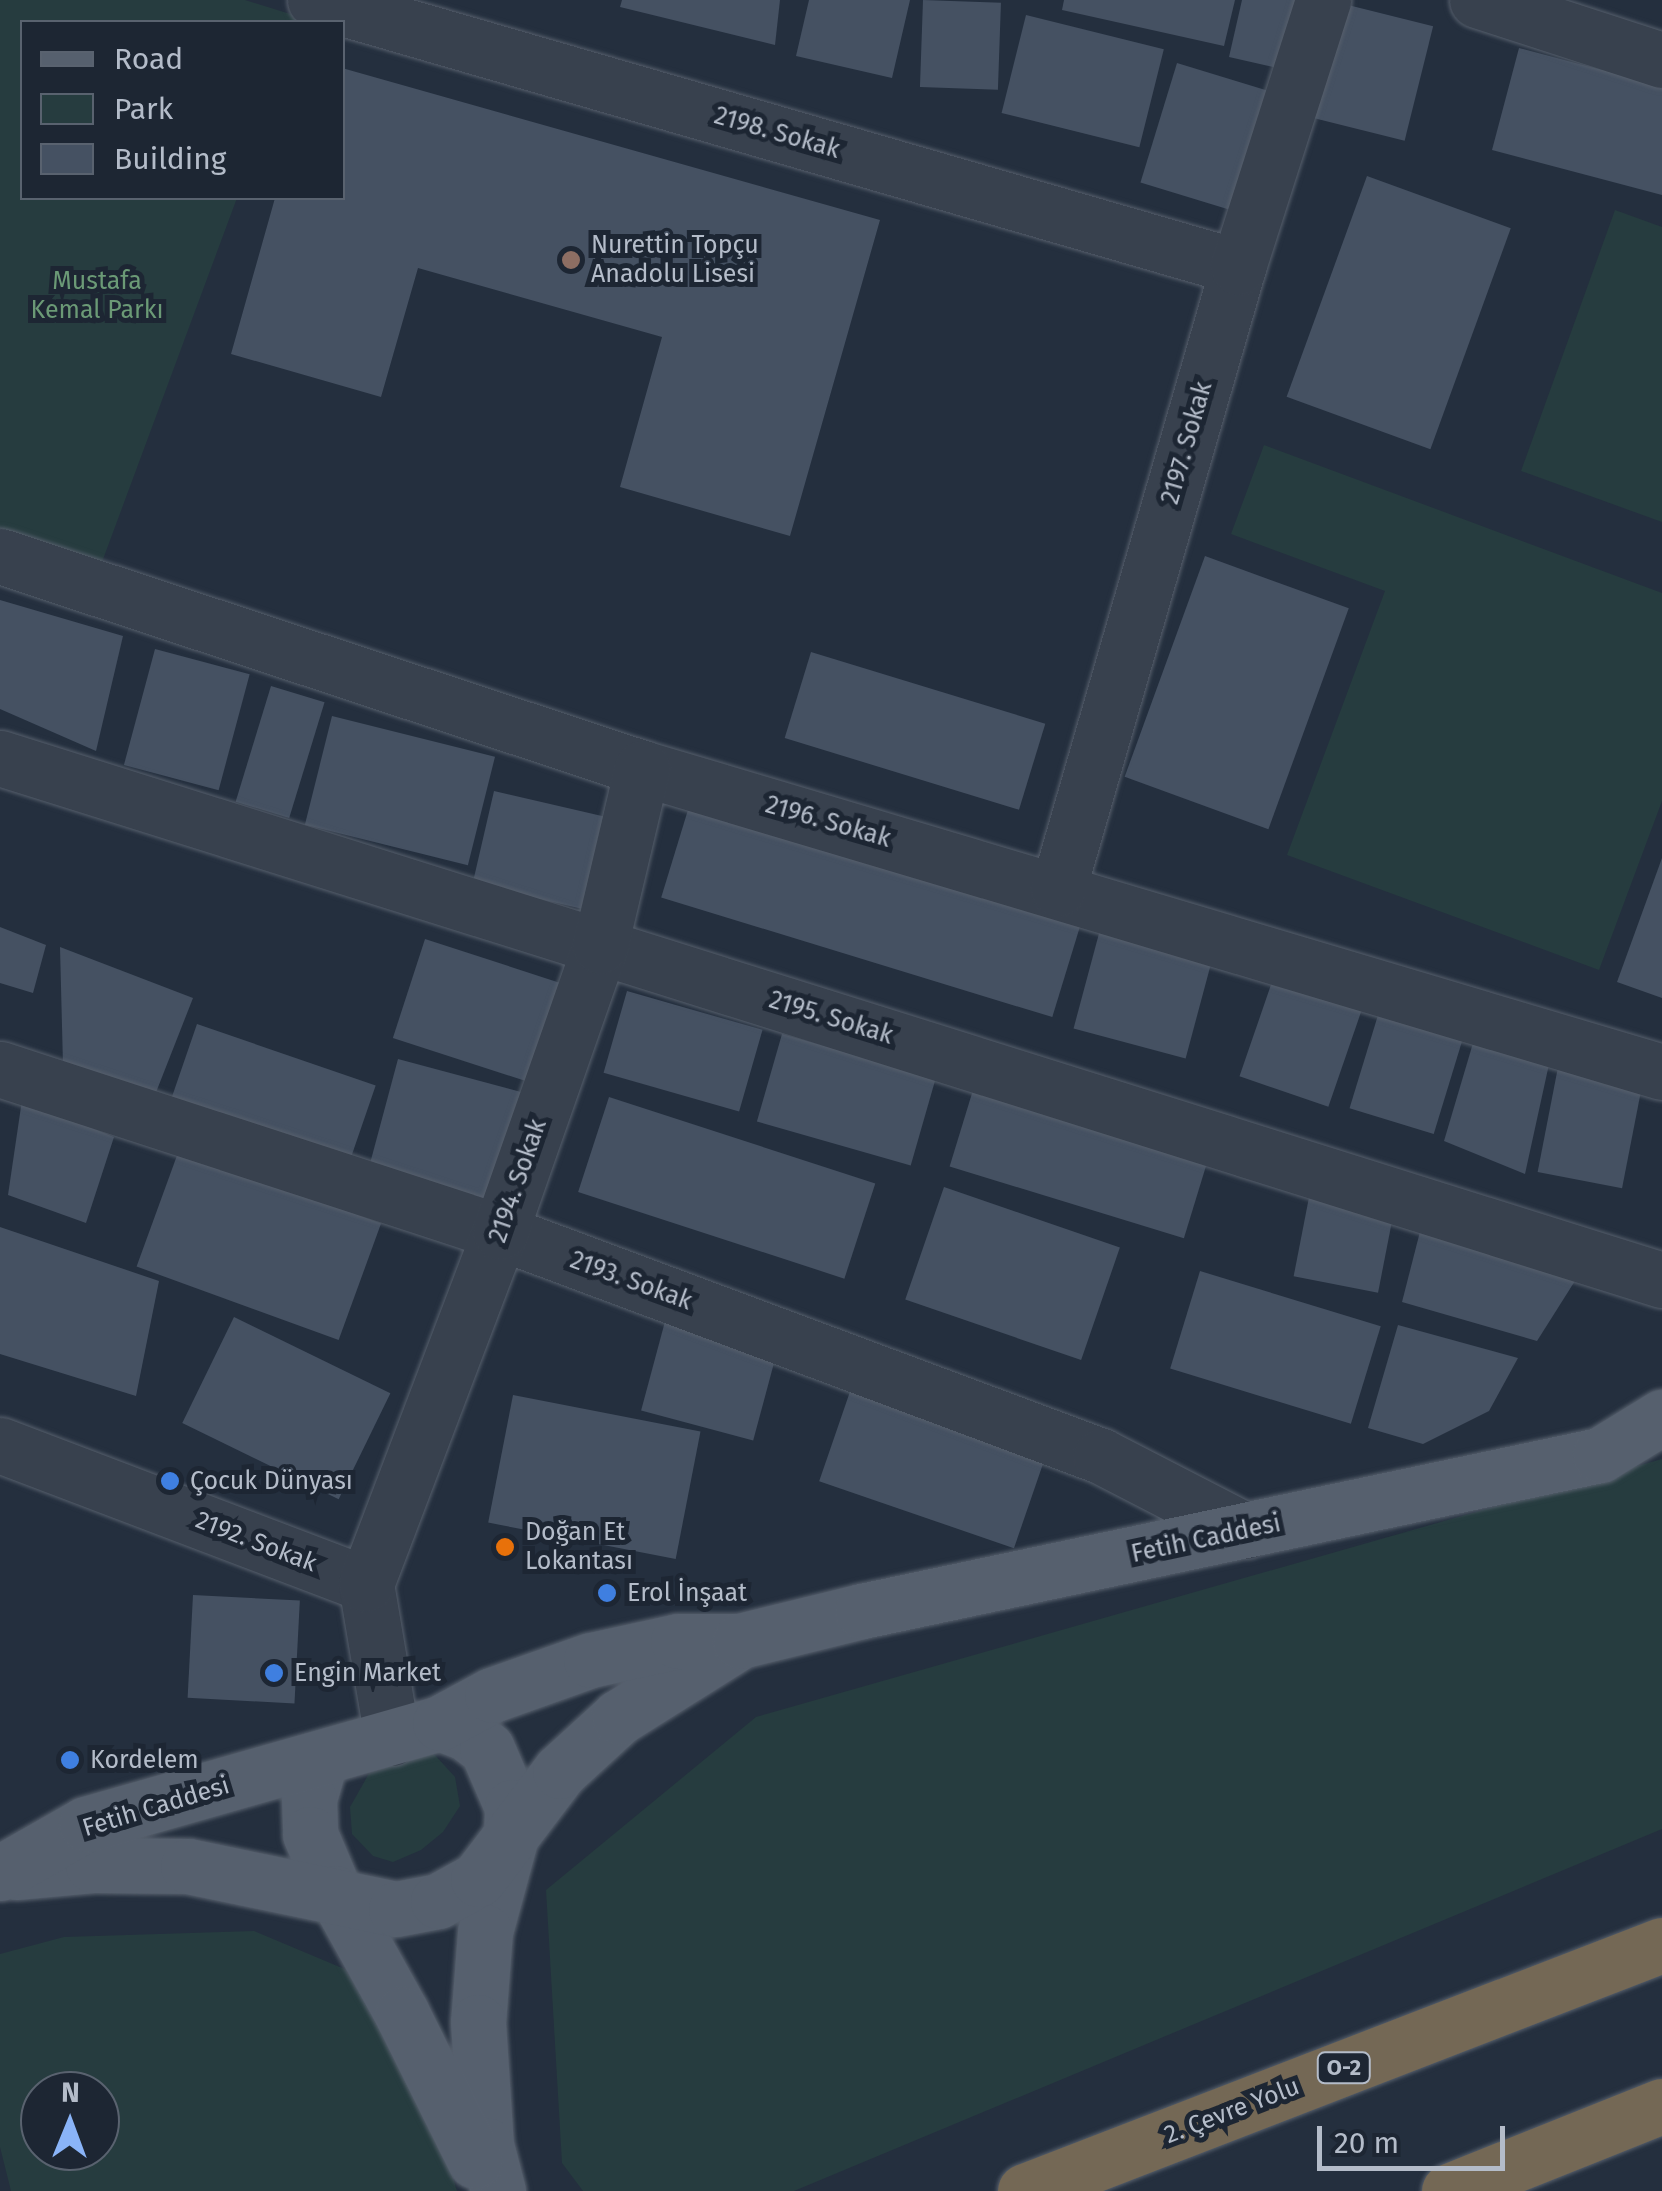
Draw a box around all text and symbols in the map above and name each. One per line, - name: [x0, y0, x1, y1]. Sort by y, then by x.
- legend: [20, 20, 345, 200]
- text: Road: [114, 41, 183, 77]
- text: Park: [114, 91, 173, 127]
- street label: 2198. Sokak: [711, 101, 843, 165]
- text: Building: [114, 141, 226, 177]
- place label: Nurettin Topçu Anadolu Lisesi: [591, 231, 759, 290]
- marker: Nurettin Topçu Anadolu Lisesi: [560, 249, 582, 271]
- park label: Mustafa Kemal Parkı: [31, 267, 163, 326]
- street label: 2197. Sokak: [1155, 378, 1219, 508]
- street label: 2196. Sokak: [762, 790, 894, 854]
- street label: 2195. Sokak: [765, 985, 897, 1051]
- street label: 2194. Sokak: [483, 1115, 553, 1247]
- street label: 2193. Sokak: [566, 1245, 696, 1317]
- place label: Çocuk Dünyası: [190, 1466, 353, 1496]
- marker: Çocuk Dünyası: [159, 1470, 181, 1492]
- street label: 2192. Sokak: [191, 1505, 321, 1579]
- street label: Fetih Caddesi: [1129, 1509, 1283, 1569]
- place label: Doğan Et Lokantası: [525, 1518, 633, 1577]
- marker: Doğan Et Lokantası: [494, 1536, 516, 1558]
- place label: Erol İnşaat: [627, 1578, 747, 1608]
- marker: Erol İnşaat: [596, 1582, 618, 1604]
- place label: Engin Market: [294, 1658, 441, 1688]
- marker: Engin Market: [263, 1662, 285, 1684]
- place label: Kordelem: [90, 1745, 199, 1775]
- marker: Kordelem: [59, 1749, 81, 1771]
- street label: Fetih Caddesi: [79, 1770, 233, 1844]
- road number: O-2: [1316, 2051, 1372, 2085]
- north arrow: [20, 2071, 120, 2171]
- street label: 2. Çevre Yolu: [1160, 2072, 1304, 2150]
- text: N: [61, 2076, 80, 2109]
- scale bar: [1322, 2106, 1510, 2168]
- text: 20 m: [1334, 2125, 1399, 2161]

